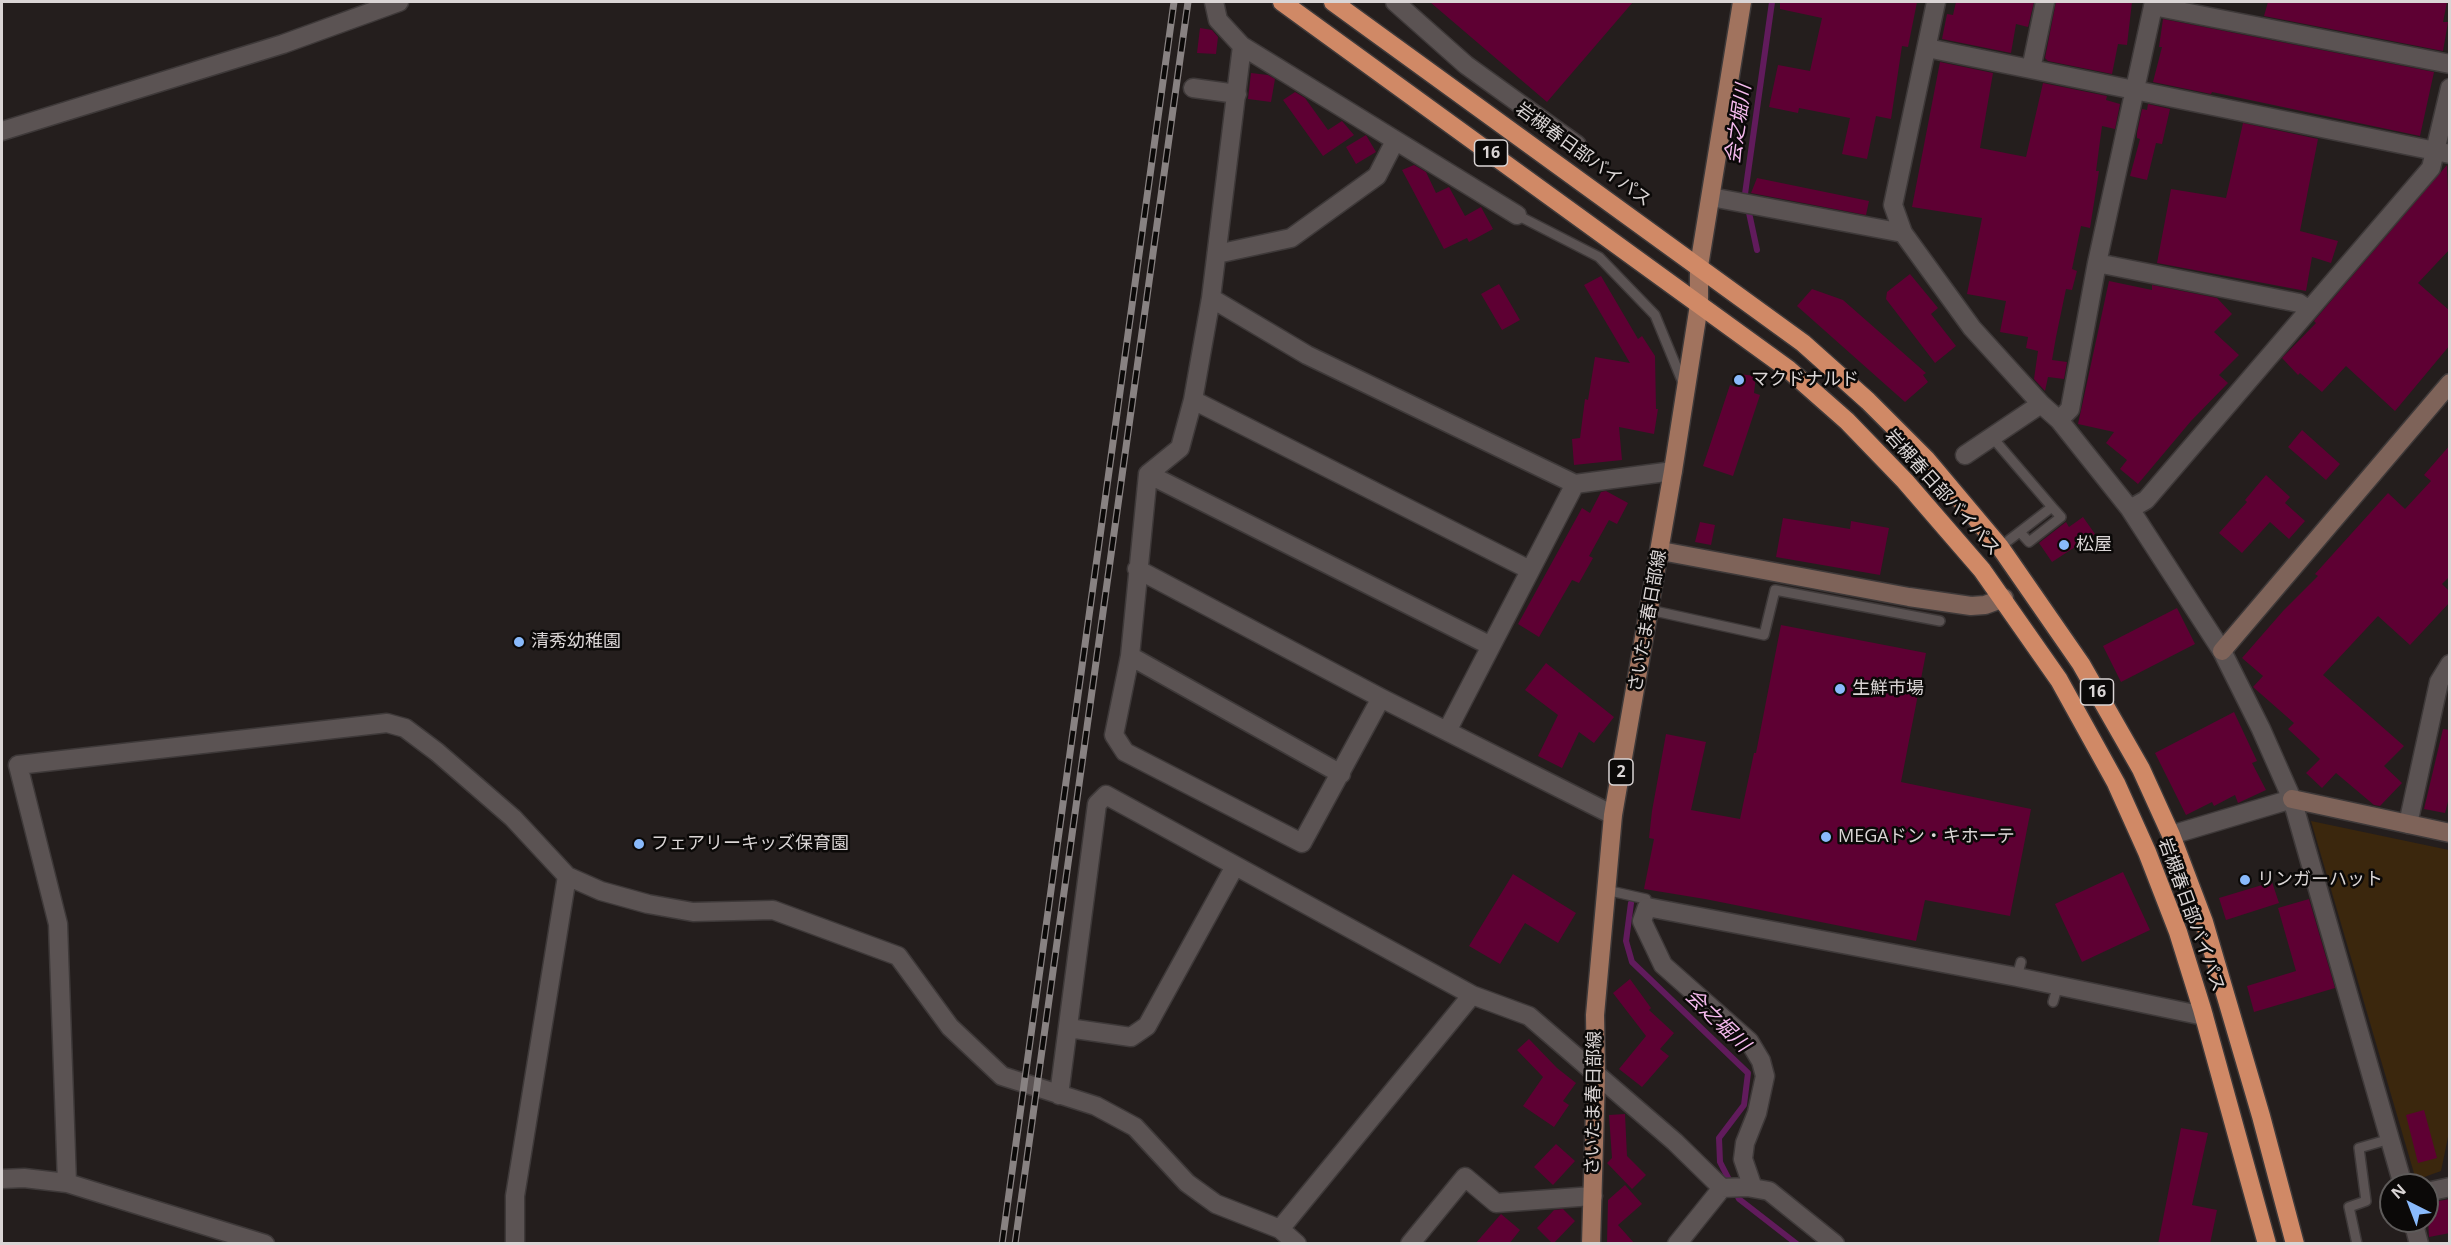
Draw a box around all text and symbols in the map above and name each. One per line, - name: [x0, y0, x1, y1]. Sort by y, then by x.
- water label: 会之堀川: [1722, 83, 1756, 165]
- street label: 岩槻春日部バイパス: [1511, 99, 1655, 211]
- road number: 16: [1474, 140, 1508, 166]
- place label: マクドナルド: [1751, 369, 1859, 391]
- marker: マクドナルド: [1732, 373, 1746, 387]
- street label: 岩槻春日部バイパス: [1880, 426, 2004, 560]
- place label: 松屋: [2076, 534, 2112, 556]
- marker: 松屋: [2057, 538, 2071, 552]
- street label: さいたま春日部線: [1625, 548, 1671, 694]
- place label: 清秀幼稚園: [531, 631, 621, 653]
- marker: 清秀幼稚園: [512, 635, 526, 649]
- place label: 生鮮市場: [1852, 678, 1924, 700]
- road number: 16: [2080, 679, 2114, 705]
- marker: 生鮮市場: [1833, 682, 1847, 696]
- road number: 2: [1609, 759, 1633, 785]
- place label: MEGAドン・キホーテ: [1838, 826, 2015, 848]
- marker: MEGAドン・キホーテ: [1819, 830, 1833, 844]
- place label: フェアリーキッズ保育園: [651, 833, 849, 855]
- street label: 岩槻春日部バイパス: [2153, 835, 2229, 995]
- marker: フェアリーキッズ保育園: [632, 837, 646, 851]
- place label: リンガーハット: [2257, 869, 2383, 891]
- marker: リンガーハット: [2238, 873, 2252, 887]
- water label: 会之堀川: [1680, 985, 1754, 1057]
- street label: さいたま春日部線: [1582, 1031, 1606, 1175]
- north arrow: [2379, 1173, 2439, 1233]
- text: N: [2386, 1179, 2410, 1204]

